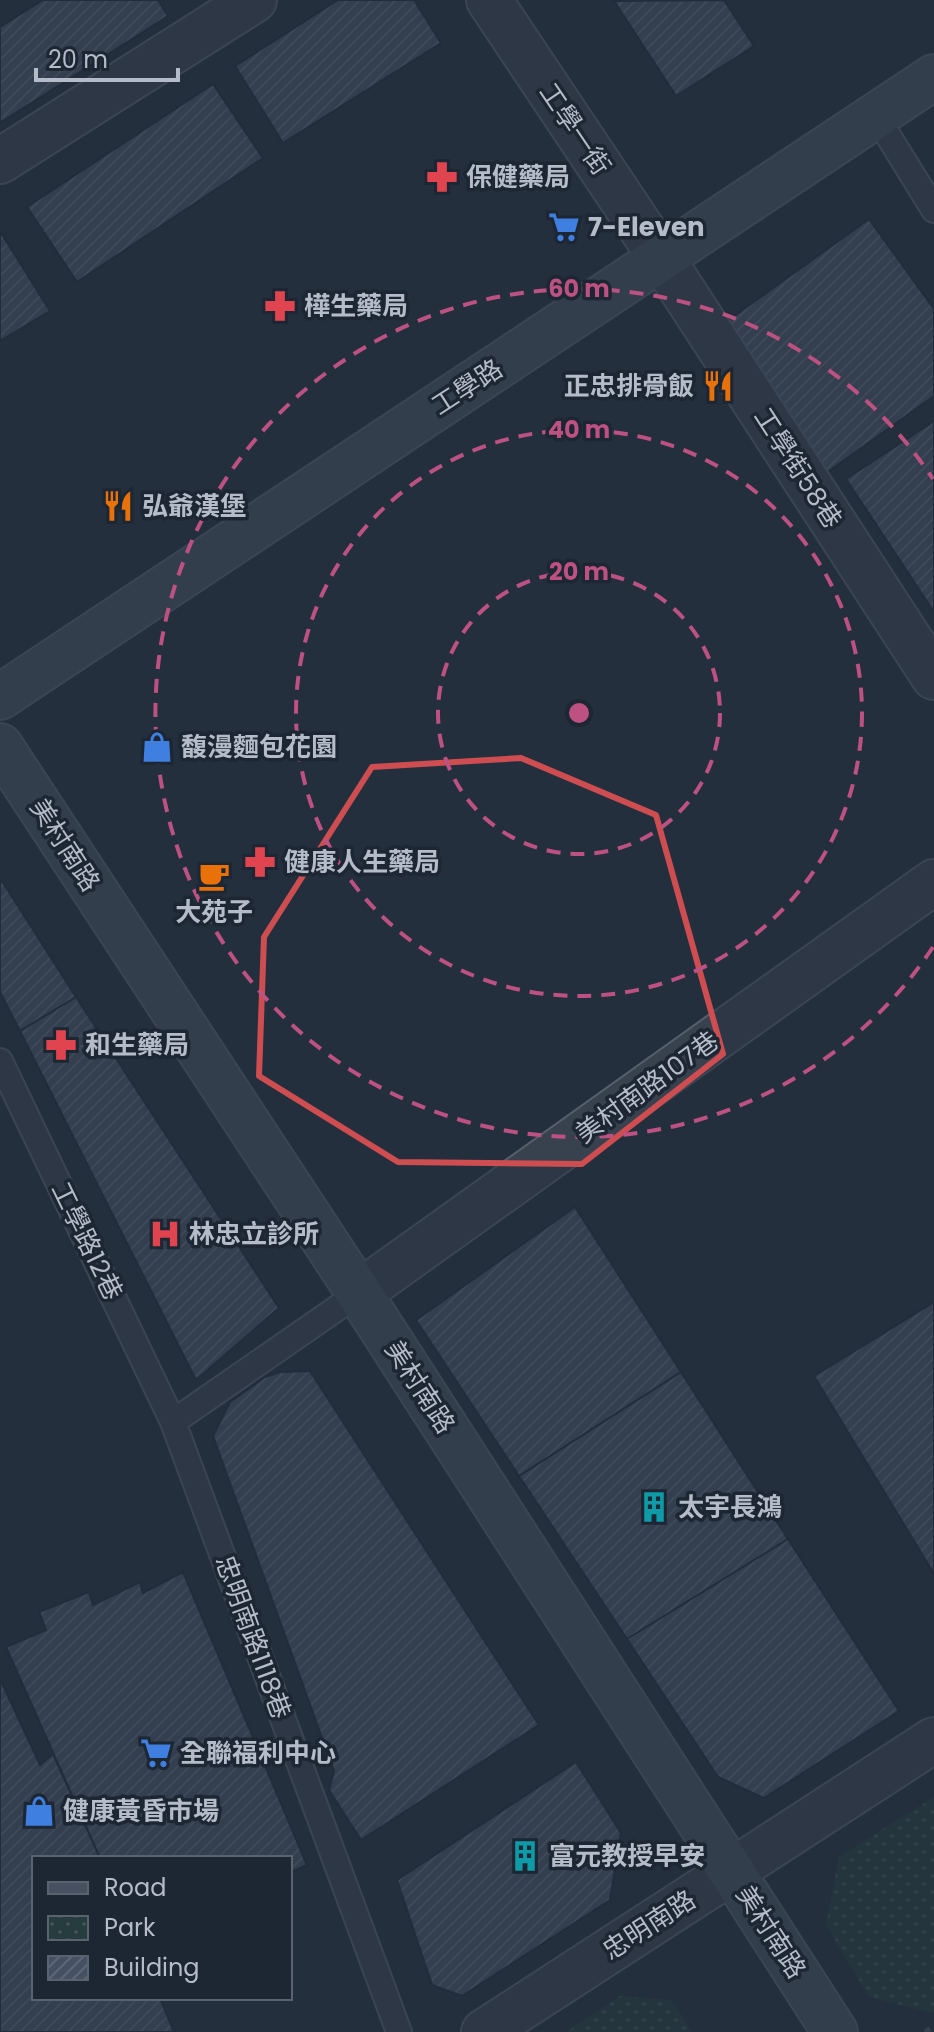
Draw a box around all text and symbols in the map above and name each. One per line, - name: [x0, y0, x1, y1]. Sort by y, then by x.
- scale bar: [36, 32, 178, 82]
- text: 20 m: [48, 43, 108, 76]
- street label: 工學一街: [531, 76, 619, 182]
- place label: 保健藥局: [466, 159, 570, 195]
- pharmacy icon: 保健藥局: [425, 160, 459, 194]
- place label: 7-Eleven: [588, 209, 705, 245]
- supermarket icon: 7-Eleven: [547, 210, 581, 244]
- text: 60 m: [548, 272, 610, 305]
- place label: 樺生藥局: [304, 288, 408, 324]
- pharmacy icon: 樺生藥局: [263, 289, 297, 323]
- street label: 工學路: [424, 351, 510, 423]
- place label: 正忠排骨飯: [564, 368, 694, 404]
- restaurant icon: 正忠排骨飯: [701, 369, 735, 403]
- street label: 工學街58巷: [746, 401, 850, 535]
- text: 40 m: [548, 413, 610, 446]
- place label: 弘爺漢堡: [142, 488, 246, 524]
- restaurant icon: 弘爺漢堡: [101, 489, 135, 523]
- text: 20 m: [549, 555, 609, 588]
- centre of rings: [565, 699, 593, 727]
- place label: 馥漫麵包花園: [181, 729, 337, 765]
- shop icon: 馥漫麵包花園: [140, 730, 174, 764]
- street label: 美村南路: [22, 792, 108, 898]
- place label: 健康人生藥局: [284, 844, 440, 880]
- pharmacy icon: 健康人生藥局: [243, 845, 277, 879]
- cafe icon: 大苑子: [197, 859, 231, 893]
- place label: 大苑子: [175, 894, 253, 930]
- street label: 美村南路107巷: [568, 1023, 726, 1151]
- place label: 和生藥局: [85, 1027, 189, 1063]
- pharmacy icon: 和生藥局: [44, 1028, 78, 1062]
- street label: 工學路12巷: [43, 1176, 131, 1306]
- place label: 林忠立診所: [189, 1216, 319, 1252]
- hospital icon: 林忠立診所: [148, 1217, 182, 1251]
- street label: 美村南路: [377, 1334, 463, 1440]
- place label: 太宇長鴻: [678, 1489, 782, 1525]
- building icon: 太宇長鴻: [637, 1490, 671, 1524]
- street label: 忠明南路1118巷: [207, 1550, 299, 1724]
- place label: 全聯福利中心: [180, 1735, 336, 1771]
- supermarket icon: 全聯福利中心: [139, 1736, 173, 1770]
- place label: 健康黃昏市場: [63, 1793, 219, 1829]
- shop icon: 健康黃昏市場: [22, 1794, 56, 1828]
- place label: 富元教授早安: [549, 1838, 705, 1874]
- building icon: 富元教授早安: [508, 1839, 542, 1873]
- legend: [32, 1856, 292, 2000]
- text: Road: [104, 1871, 166, 1904]
- street label: 美村南路: [728, 1879, 814, 1985]
- street label: 忠明南路: [596, 1882, 702, 1968]
- text: Park: [104, 1911, 156, 1944]
- text: Building: [104, 1951, 200, 1984]

